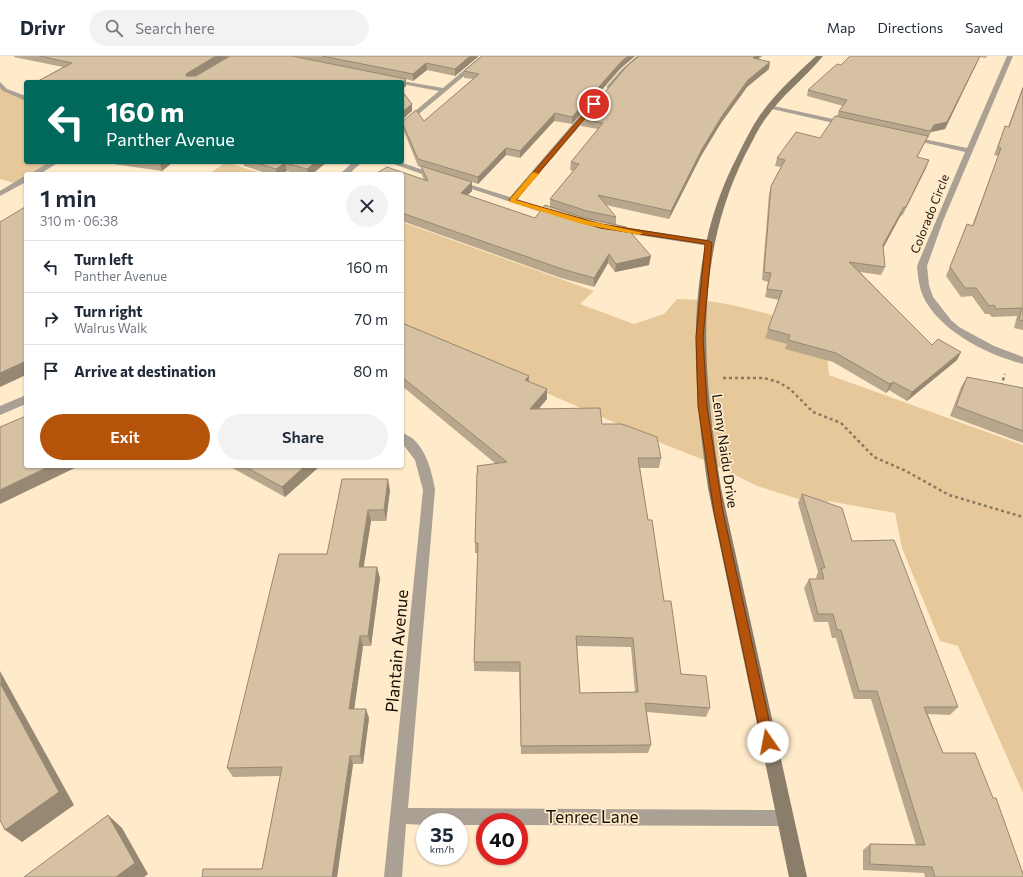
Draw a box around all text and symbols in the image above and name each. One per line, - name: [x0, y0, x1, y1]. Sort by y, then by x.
- search box: [89, 10, 369, 46]
- text: Drivr: [20, 16, 65, 39]
- icon: search: [103, 17, 125, 39]
- text: Search here: [135, 19, 215, 37]
- text: Map: [827, 19, 856, 36]
- text: Directions: [878, 19, 943, 36]
- text: Saved: [965, 19, 1003, 36]
- pin: [577, 87, 611, 121]
- icon: arrive: [583, 93, 605, 115]
- text: 160 m: [106, 94, 184, 128]
- icon: left: [40, 96, 92, 148]
- text: Panther Avenue: [106, 128, 235, 150]
- street label: Colorado Circle: [907, 172, 951, 255]
- text: 1 min: [40, 183, 97, 212]
- button: close: [346, 185, 388, 227]
- text: 310 m · 06:38: [40, 213, 118, 229]
- text: Turn left: [74, 250, 133, 268]
- icon: left: [40, 256, 62, 278]
- text: 160 m: [347, 258, 388, 276]
- text: Panther Avenue: [74, 268, 167, 284]
- text: Turn right: [74, 302, 143, 320]
- icon: right: [40, 308, 62, 330]
- text: 70 m: [354, 310, 388, 328]
- text: Walrus Walk: [74, 320, 147, 336]
- icon: arrive: [40, 360, 62, 382]
- text: Arrive at destination: [74, 362, 216, 380]
- text: 80 m: [353, 362, 388, 380]
- street label: Lenny Naidu Drive: [709, 393, 742, 509]
- button: Exit: [40, 414, 210, 460]
- button: Share: [218, 414, 388, 460]
- street label: Plantain Avenue: [381, 588, 412, 713]
- position arrow: [747, 721, 789, 763]
- street label: Tenrec Lane: [546, 806, 638, 827]
- speed limit sign: 40: [476, 813, 528, 865]
- text: 35: [430, 822, 454, 846]
- text: km/h: [430, 843, 454, 855]

